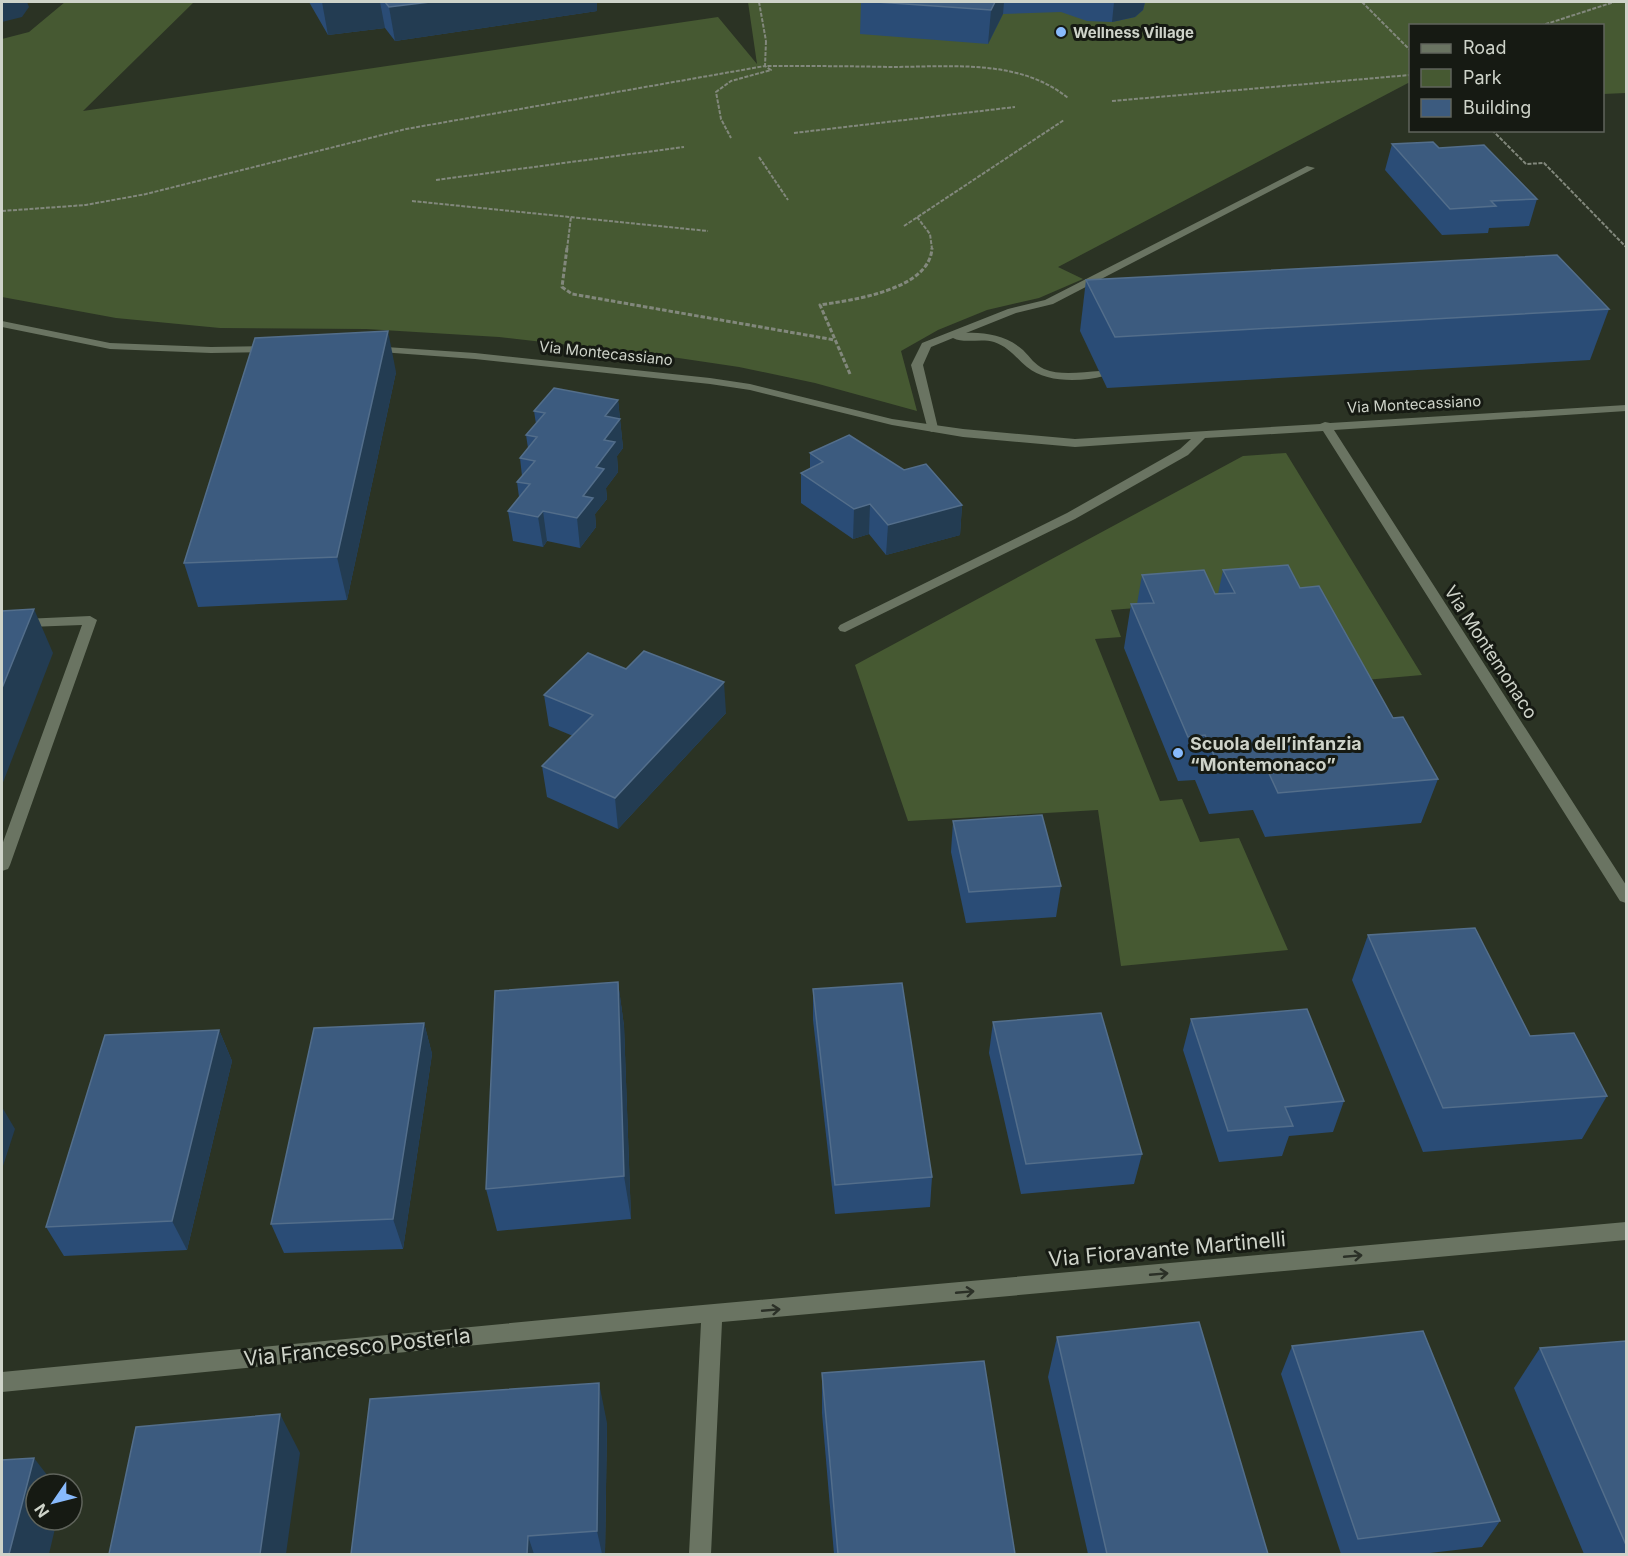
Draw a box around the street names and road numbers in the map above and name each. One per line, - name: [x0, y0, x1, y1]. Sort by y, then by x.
- street label: Via Montecassiano: [538, 337, 674, 369]
- street label: Via Montecassiano: [1346, 391, 1482, 417]
- street label: Via Montemonaco: [1440, 582, 1542, 722]
- street label: Via Fioravante Martinelli: [1047, 1226, 1287, 1272]
- street label: Via Francesco Posterla: [242, 1323, 472, 1371]

